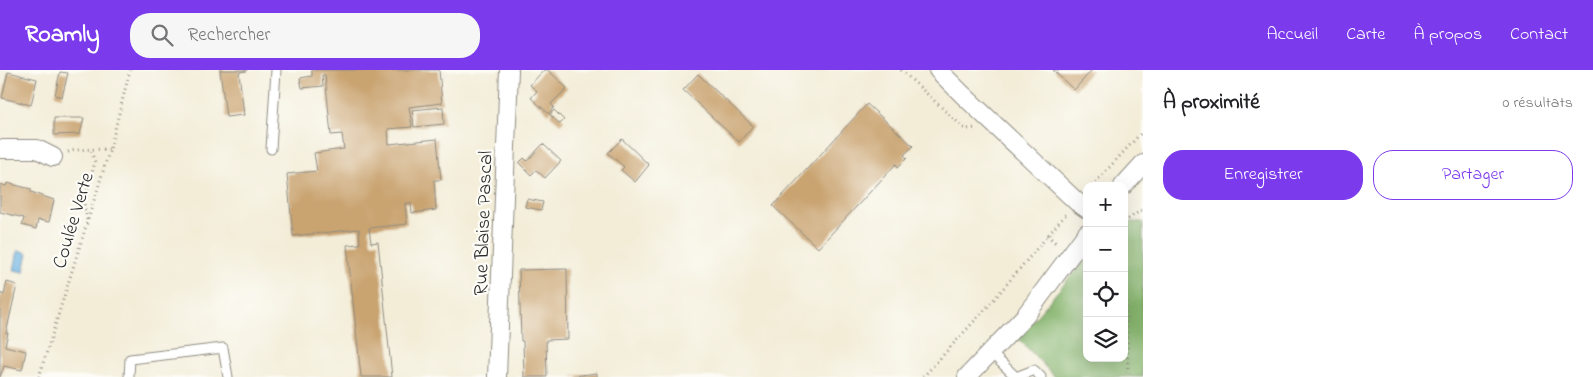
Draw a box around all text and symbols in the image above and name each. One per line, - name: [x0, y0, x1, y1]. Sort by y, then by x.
- search box: [130, 13, 480, 58]
- text: Roamly: [25, 18, 100, 53]
- icon: search: [148, 21, 176, 49]
- text: Rechercher: [188, 22, 270, 49]
- text: Accueil: [1266, 22, 1318, 48]
- text: Carte: [1346, 22, 1385, 48]
- text: À propos: [1413, 22, 1482, 48]
- text: Contact: [1510, 22, 1568, 48]
- text: À proximité: [1163, 88, 1260, 118]
- text: 0 résultats: [1502, 91, 1573, 115]
- street label: Rue Blaise Pascal: [467, 150, 502, 296]
- button: Enregistrer: [1163, 150, 1363, 200]
- button: Partager: [1373, 150, 1573, 200]
- street label: Coulée Verte: [46, 169, 103, 272]
- map controls: [1083, 182, 1128, 362]
- button: +: [1083, 182, 1128, 227]
- button: −: [1083, 227, 1128, 272]
- button: locate: [1083, 272, 1128, 317]
- button: layers: [1083, 317, 1128, 362]

